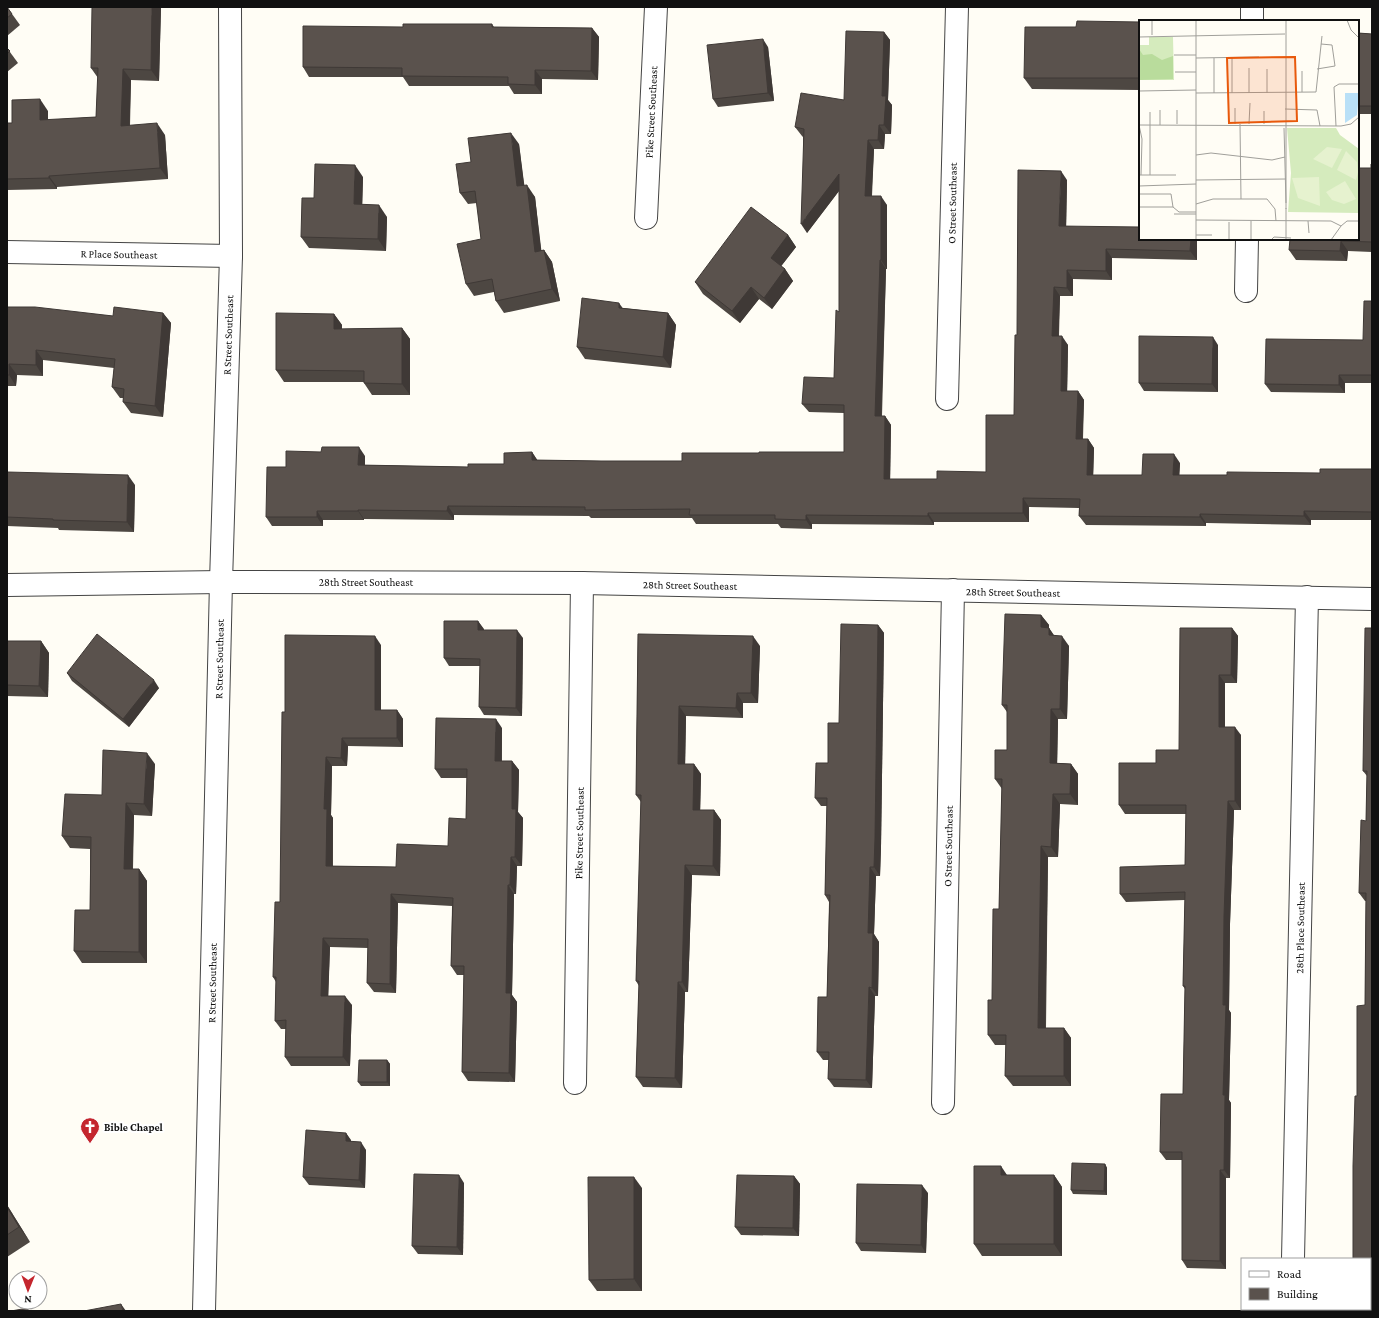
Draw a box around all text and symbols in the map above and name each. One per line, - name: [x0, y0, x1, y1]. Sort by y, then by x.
- inset map: [1139, 20, 1359, 240]
- street label: Pike Street Southeast: [643, 65, 659, 158]
- street label: O Street Southeast: [945, 162, 959, 244]
- street label: R Place Southeast: [80, 247, 158, 261]
- street label: R Street Southeast: [221, 295, 235, 375]
- street label: 28th Street Southeast: [319, 576, 414, 588]
- street label: 28th Street Southeast: [643, 578, 738, 592]
- street label: 28th Street Southeast: [966, 585, 1061, 599]
- street label: R Street Southeast: [212, 619, 226, 699]
- street label: Pike Street Southeast: [572, 786, 586, 879]
- street label: O Street Southeast: [941, 805, 955, 887]
- street label: 28th Place Southeast: [1293, 882, 1307, 974]
- street label: R Street Southeast: [205, 943, 219, 1023]
- church icon: Bible Chapel: [79, 1116, 101, 1144]
- place label: Bible Chapel: [104, 1121, 164, 1133]
- legend: [1241, 1258, 1371, 1310]
- text: Road: [1277, 1267, 1302, 1281]
- north arrow: [8, 1270, 48, 1310]
- text: Building: [1277, 1287, 1318, 1301]
- text: N: [23, 1294, 32, 1306]

